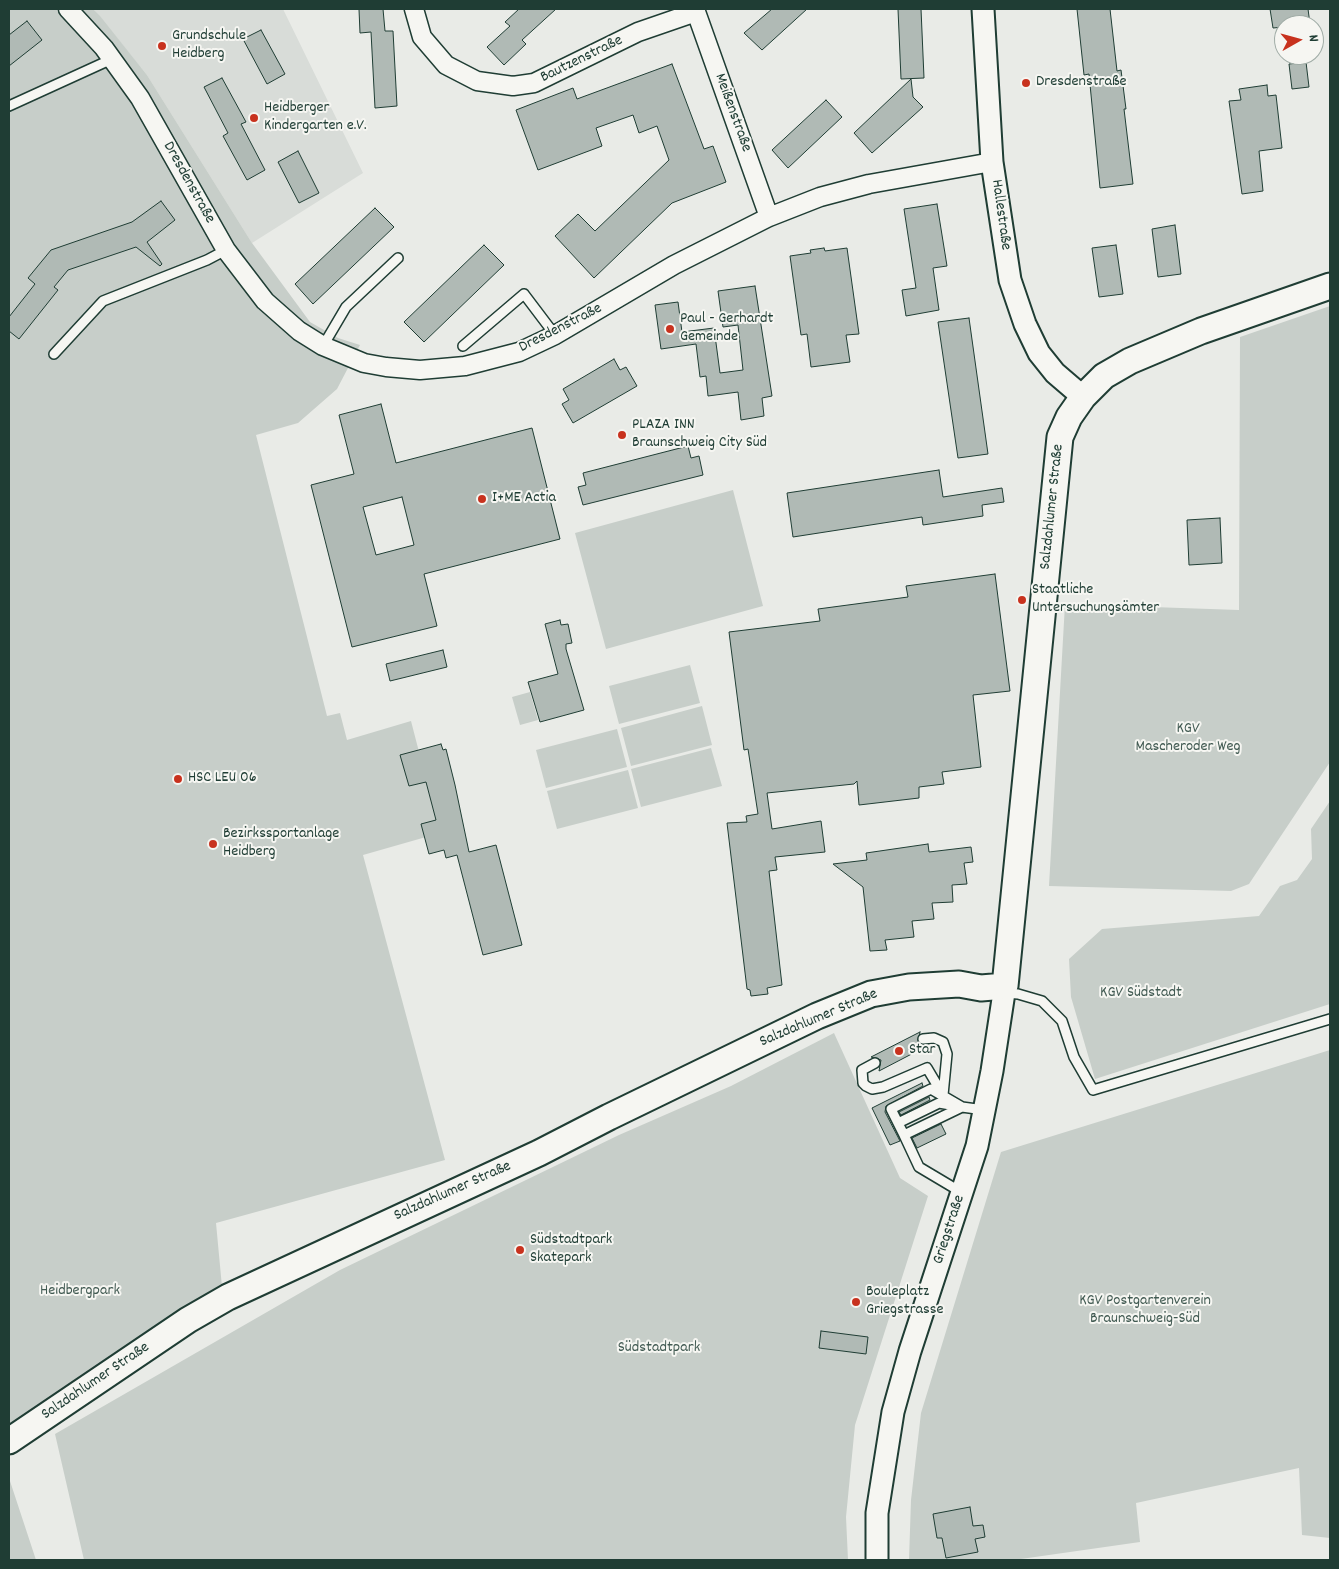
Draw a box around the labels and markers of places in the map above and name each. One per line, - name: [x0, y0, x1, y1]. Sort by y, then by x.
- place label: Grundschule Heidberg: [172, 27, 246, 65]
- marker: Grundschule Heidberg: [156, 40, 168, 52]
- place label: Dresdenstraße: [1036, 73, 1127, 93]
- marker: Dresdenstraße: [1020, 77, 1032, 89]
- place label: Heidberger Kindergarten e.V.: [264, 99, 367, 137]
- marker: Heidberger Kindergarten e.V.: [248, 112, 260, 124]
- place label: Paul - Gerhardt Gemeinde: [680, 310, 774, 348]
- marker: Paul - Gerhardt Gemeinde: [664, 323, 676, 335]
- place label: PLAZA INN Braunschweig City Süd: [632, 416, 767, 454]
- marker: PLAZA INN Braunschweig City Süd: [616, 429, 628, 441]
- place label: I+ME Actia: [492, 489, 556, 509]
- marker: I+ME Actia: [476, 493, 488, 505]
- place label: Staatliche Untersuchungsämter: [1032, 581, 1159, 619]
- marker: Staatliche Untersuchungsämter: [1016, 594, 1028, 606]
- place label: HSC LEU 06: [188, 769, 257, 789]
- marker: HSC LEU 06: [172, 773, 184, 785]
- place label: Bezirkssportanlage Heidberg: [223, 825, 339, 863]
- marker: Bezirkssportanlage Heidberg: [207, 838, 219, 850]
- place label: Star: [909, 1041, 935, 1061]
- marker: Star: [893, 1045, 905, 1057]
- place label: Südstadtpark Skatepark: [530, 1231, 612, 1269]
- marker: Südstadtpark Skatepark: [514, 1244, 526, 1256]
- place label: Bouleplatz Griegstrasse: [866, 1283, 944, 1321]
- marker: Bouleplatz Griegstrasse: [850, 1296, 862, 1308]

